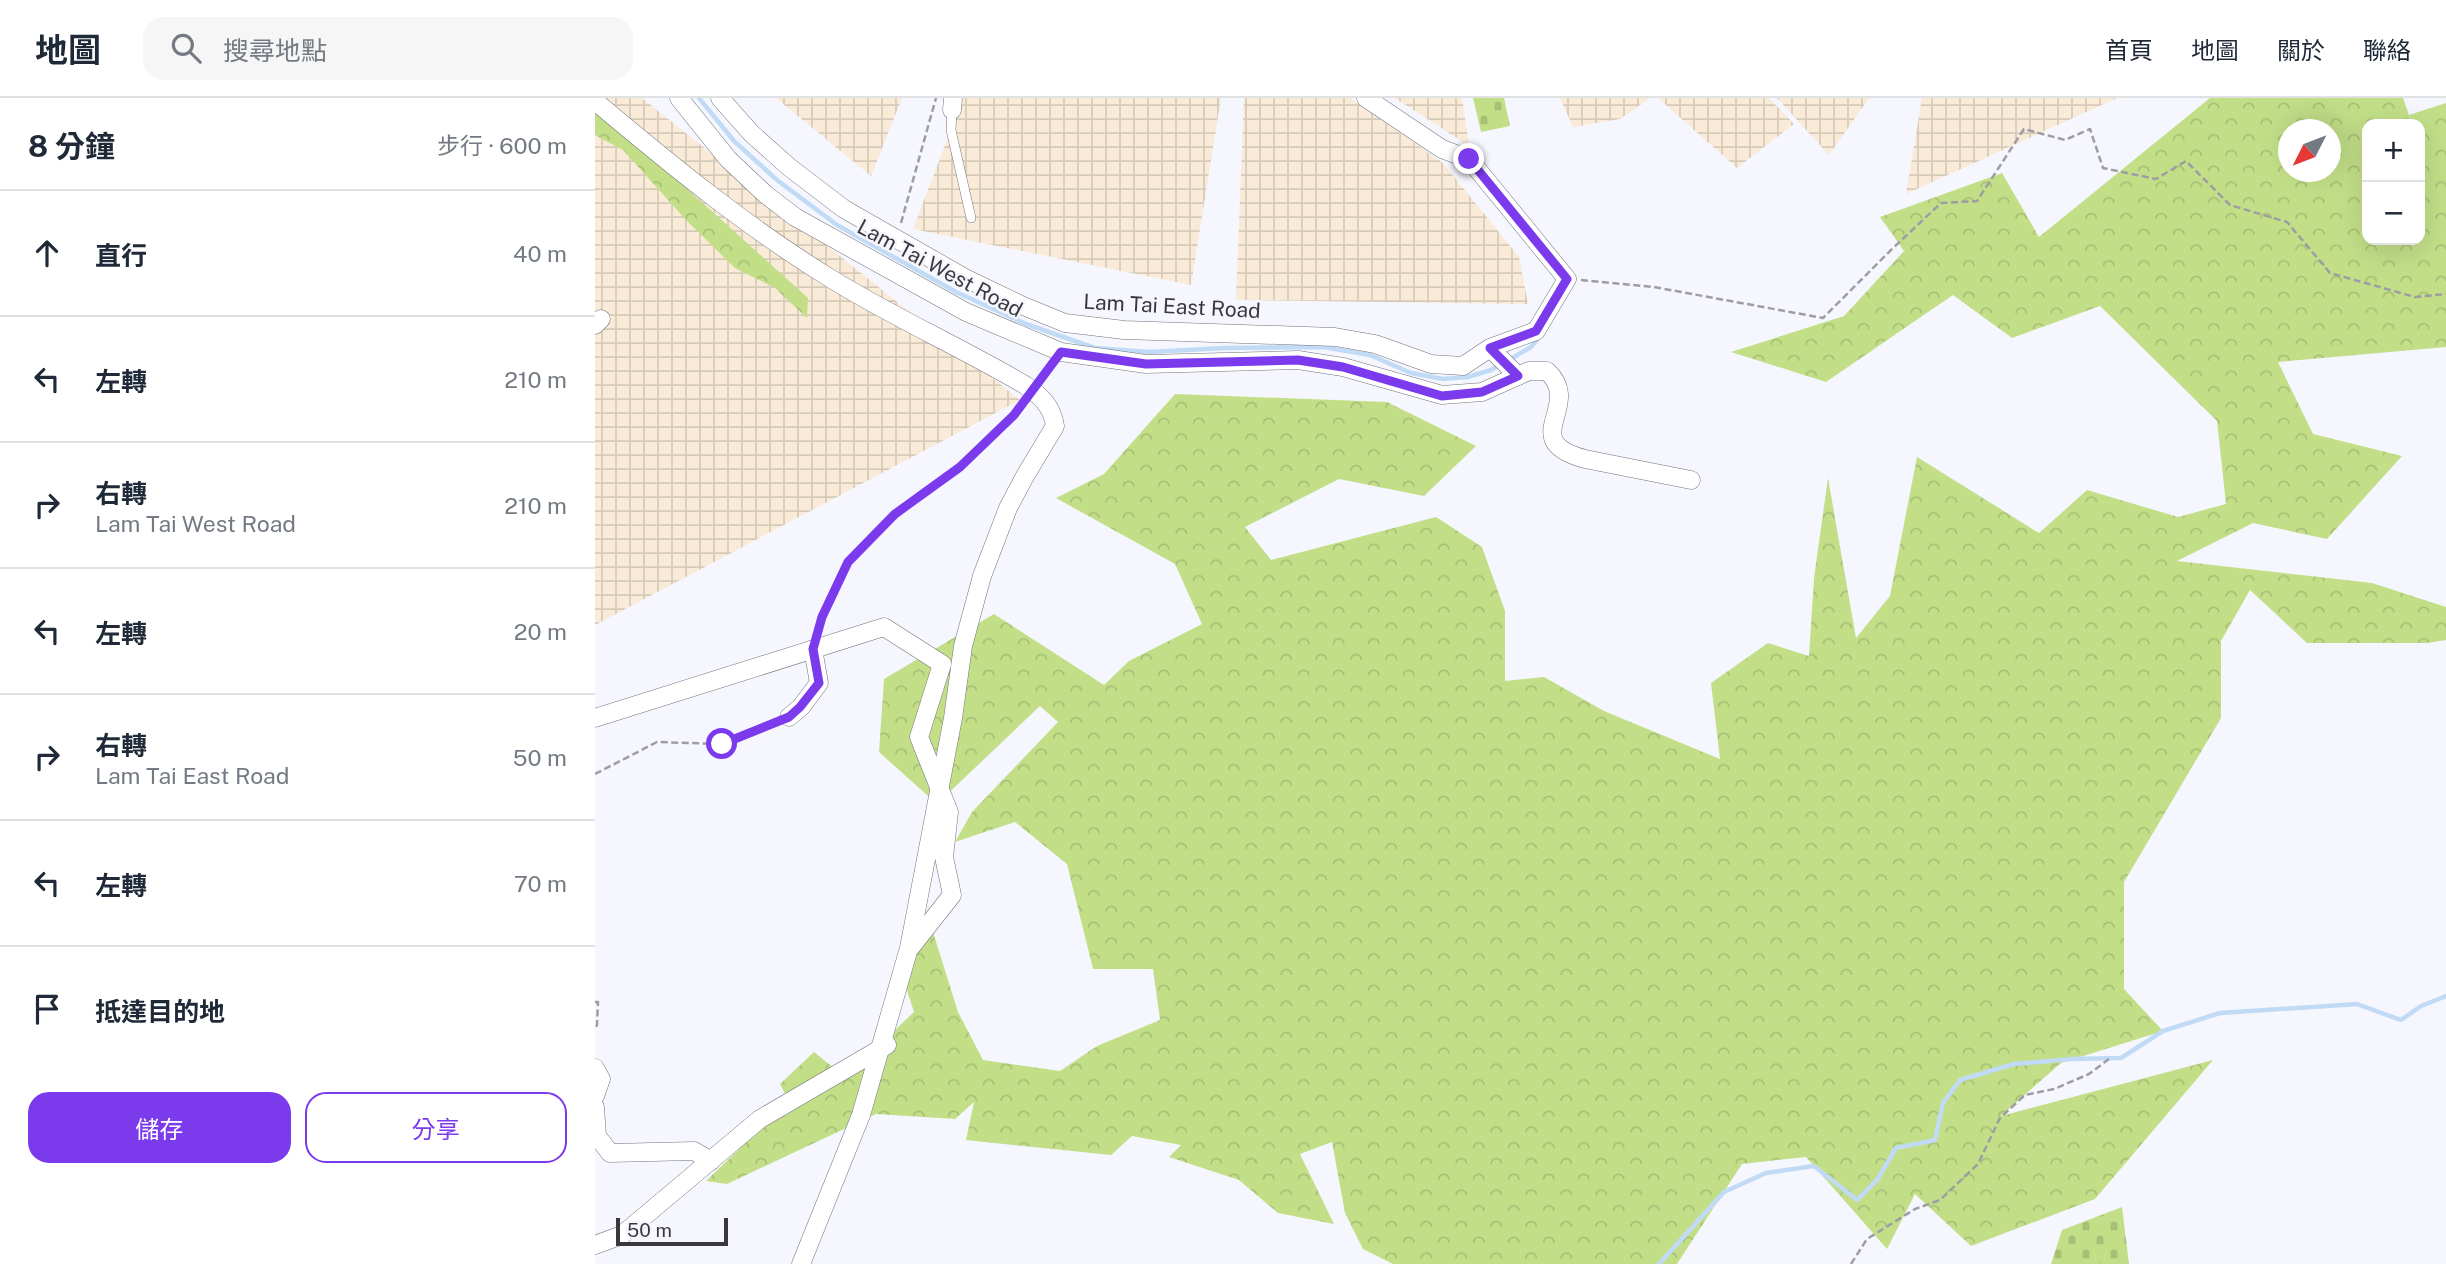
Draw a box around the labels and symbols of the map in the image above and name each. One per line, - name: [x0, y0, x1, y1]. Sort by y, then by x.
- north arrow: [2278, 119, 2341, 182]
- route end: [1453, 143, 1484, 174]
- street label: Lam Tai West Road: [853, 214, 1027, 322]
- street label: Lam Tai East Road: [1083, 289, 1261, 323]
- route start: [706, 728, 737, 759]
- scale bar: [616, 1215, 728, 1247]

